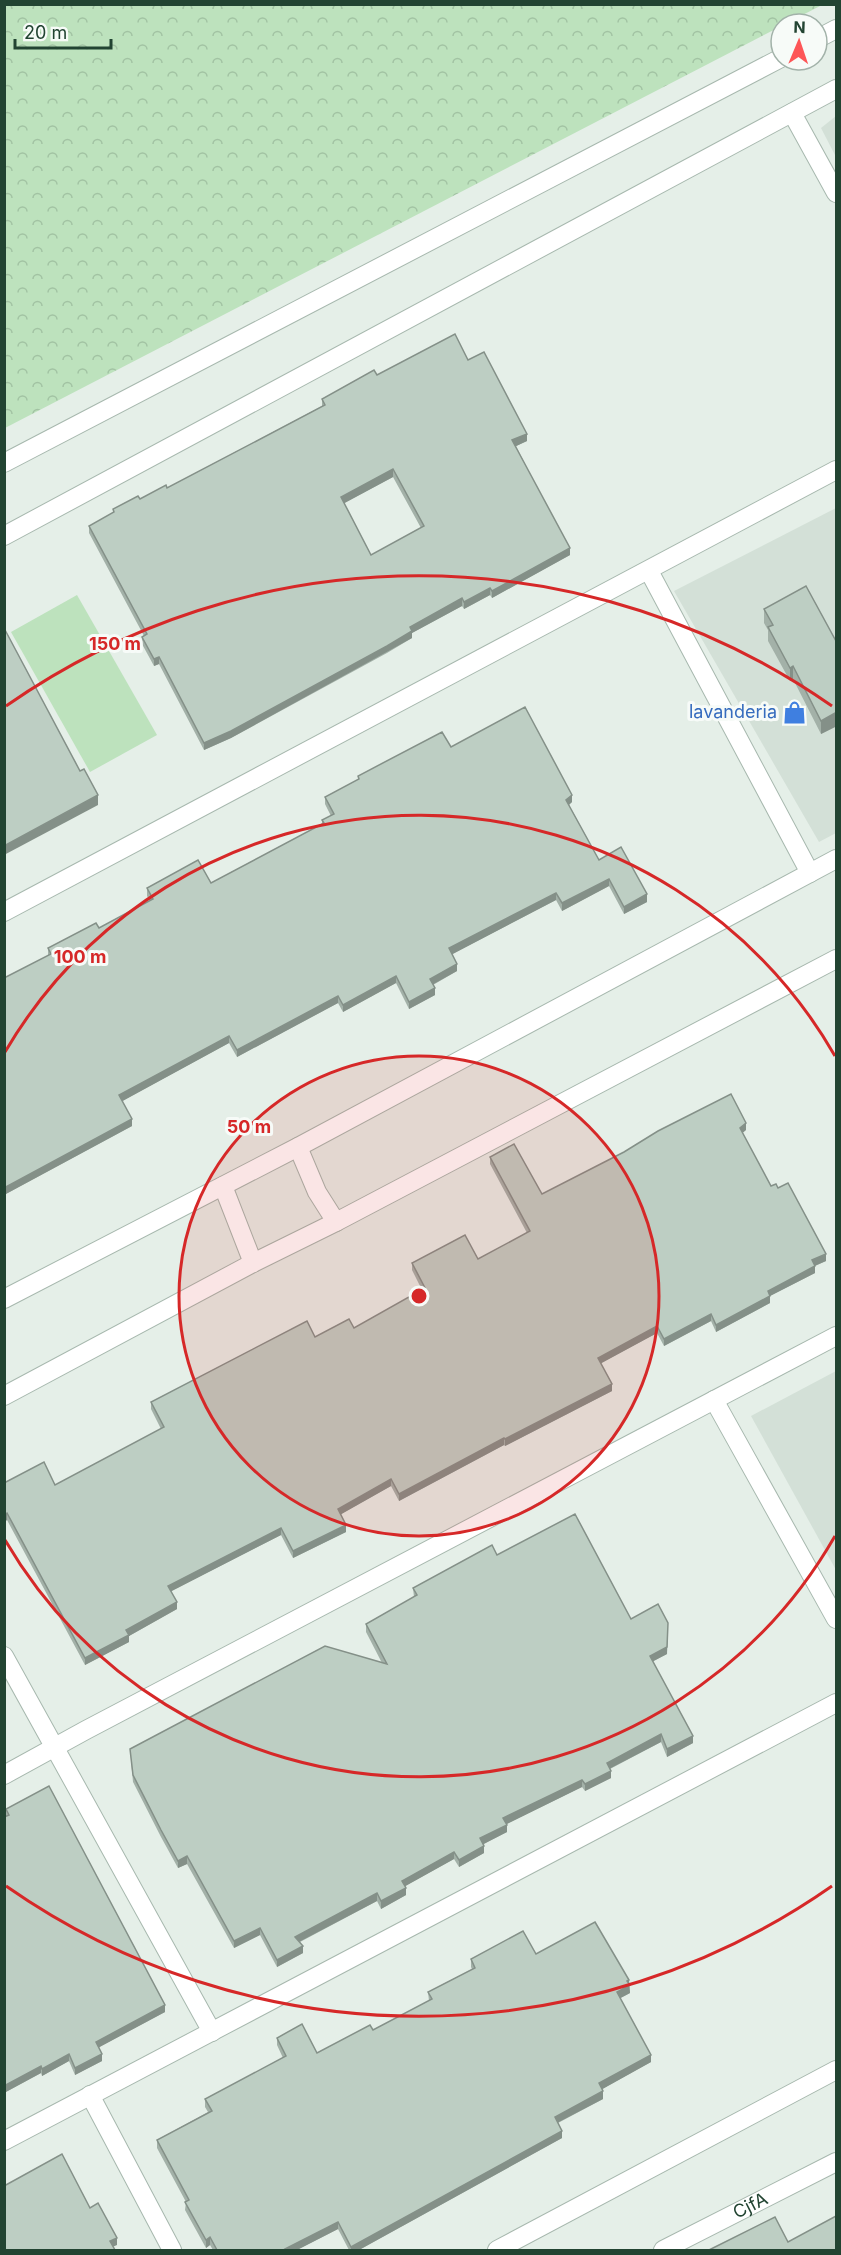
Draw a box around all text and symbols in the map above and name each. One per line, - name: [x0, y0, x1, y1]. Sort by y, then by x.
- scale bar: [15, 12, 111, 50]
- north arrow: [769, 12, 829, 72]
- text: N: [793, 17, 806, 37]
- text: 20 m: [24, 22, 67, 43]
- text: 150 m: [89, 633, 141, 654]
- shop icon: lavanderia: [782, 699, 808, 725]
- place label: lavanderia: [689, 701, 777, 722]
- text: 100 m: [54, 946, 106, 967]
- text: 50 m: [227, 1116, 271, 1137]
- centre of rings: [409, 1286, 429, 1306]
- street label: CjfA: [729, 2188, 771, 2223]

